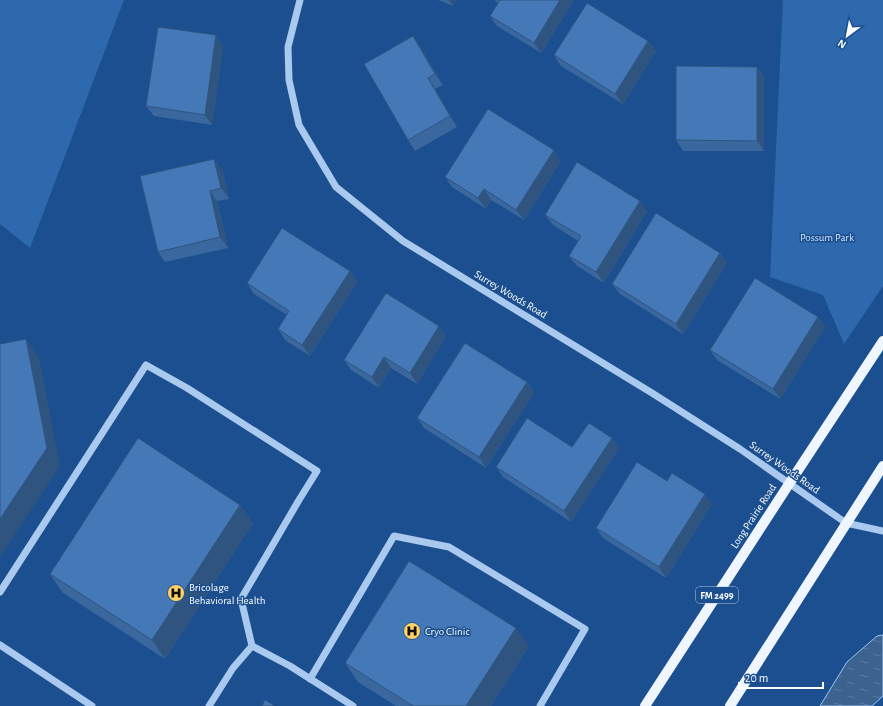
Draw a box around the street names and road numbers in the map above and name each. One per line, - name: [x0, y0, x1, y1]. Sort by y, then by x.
- street label: Surrey Woods Road: [472, 268, 549, 321]
- street label: Surrey Woods Road: [748, 439, 822, 496]
- street label: Long Prairie Road: [729, 482, 778, 550]
- road number: FM 2499: [696, 587, 738, 603]

